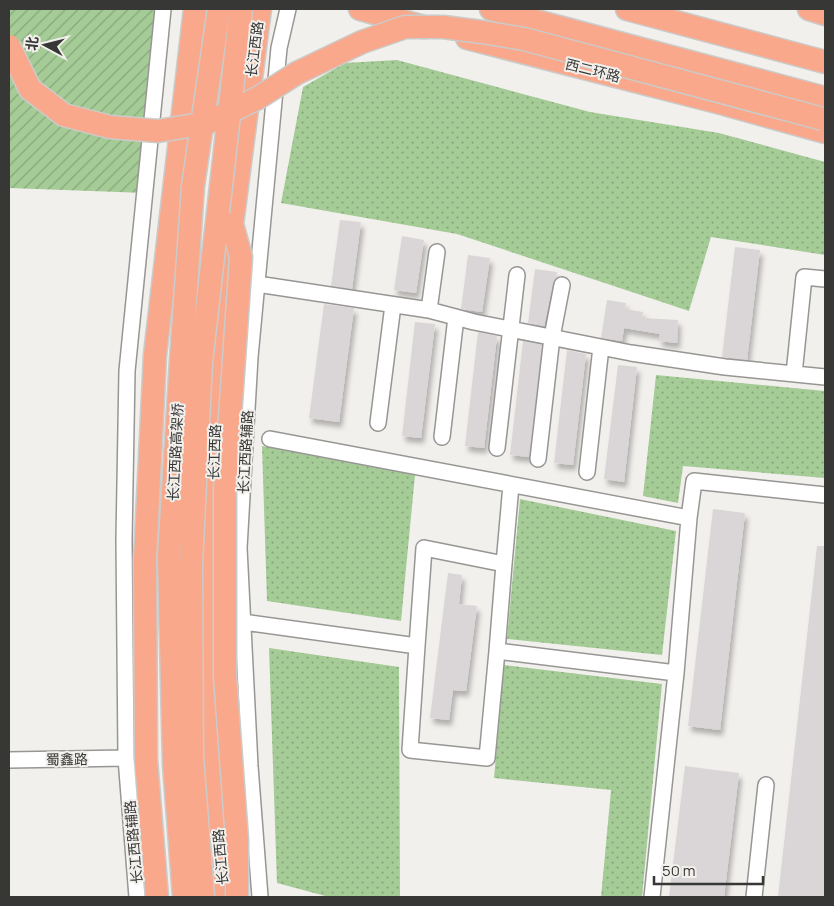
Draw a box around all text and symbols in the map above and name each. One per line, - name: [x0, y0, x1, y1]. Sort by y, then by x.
- north arrow: [20, 20, 70, 70]
- street label: 长江西路: [241, 20, 267, 78]
- text: 北: [21, 35, 42, 51]
- street label: 西二环路: [564, 54, 622, 86]
- street label: 长江西路高架桥: [163, 403, 187, 501]
- street label: 长江西路辅路: [233, 410, 257, 494]
- street label: 长江西路: [204, 424, 224, 480]
- street label: 蜀鑫路: [46, 749, 88, 769]
- street label: 长江西路辅路: [120, 799, 146, 885]
- street label: 长江西路: [208, 828, 232, 886]
- scale bar: [654, 854, 763, 886]
- text: 50 m: [662, 860, 696, 881]

